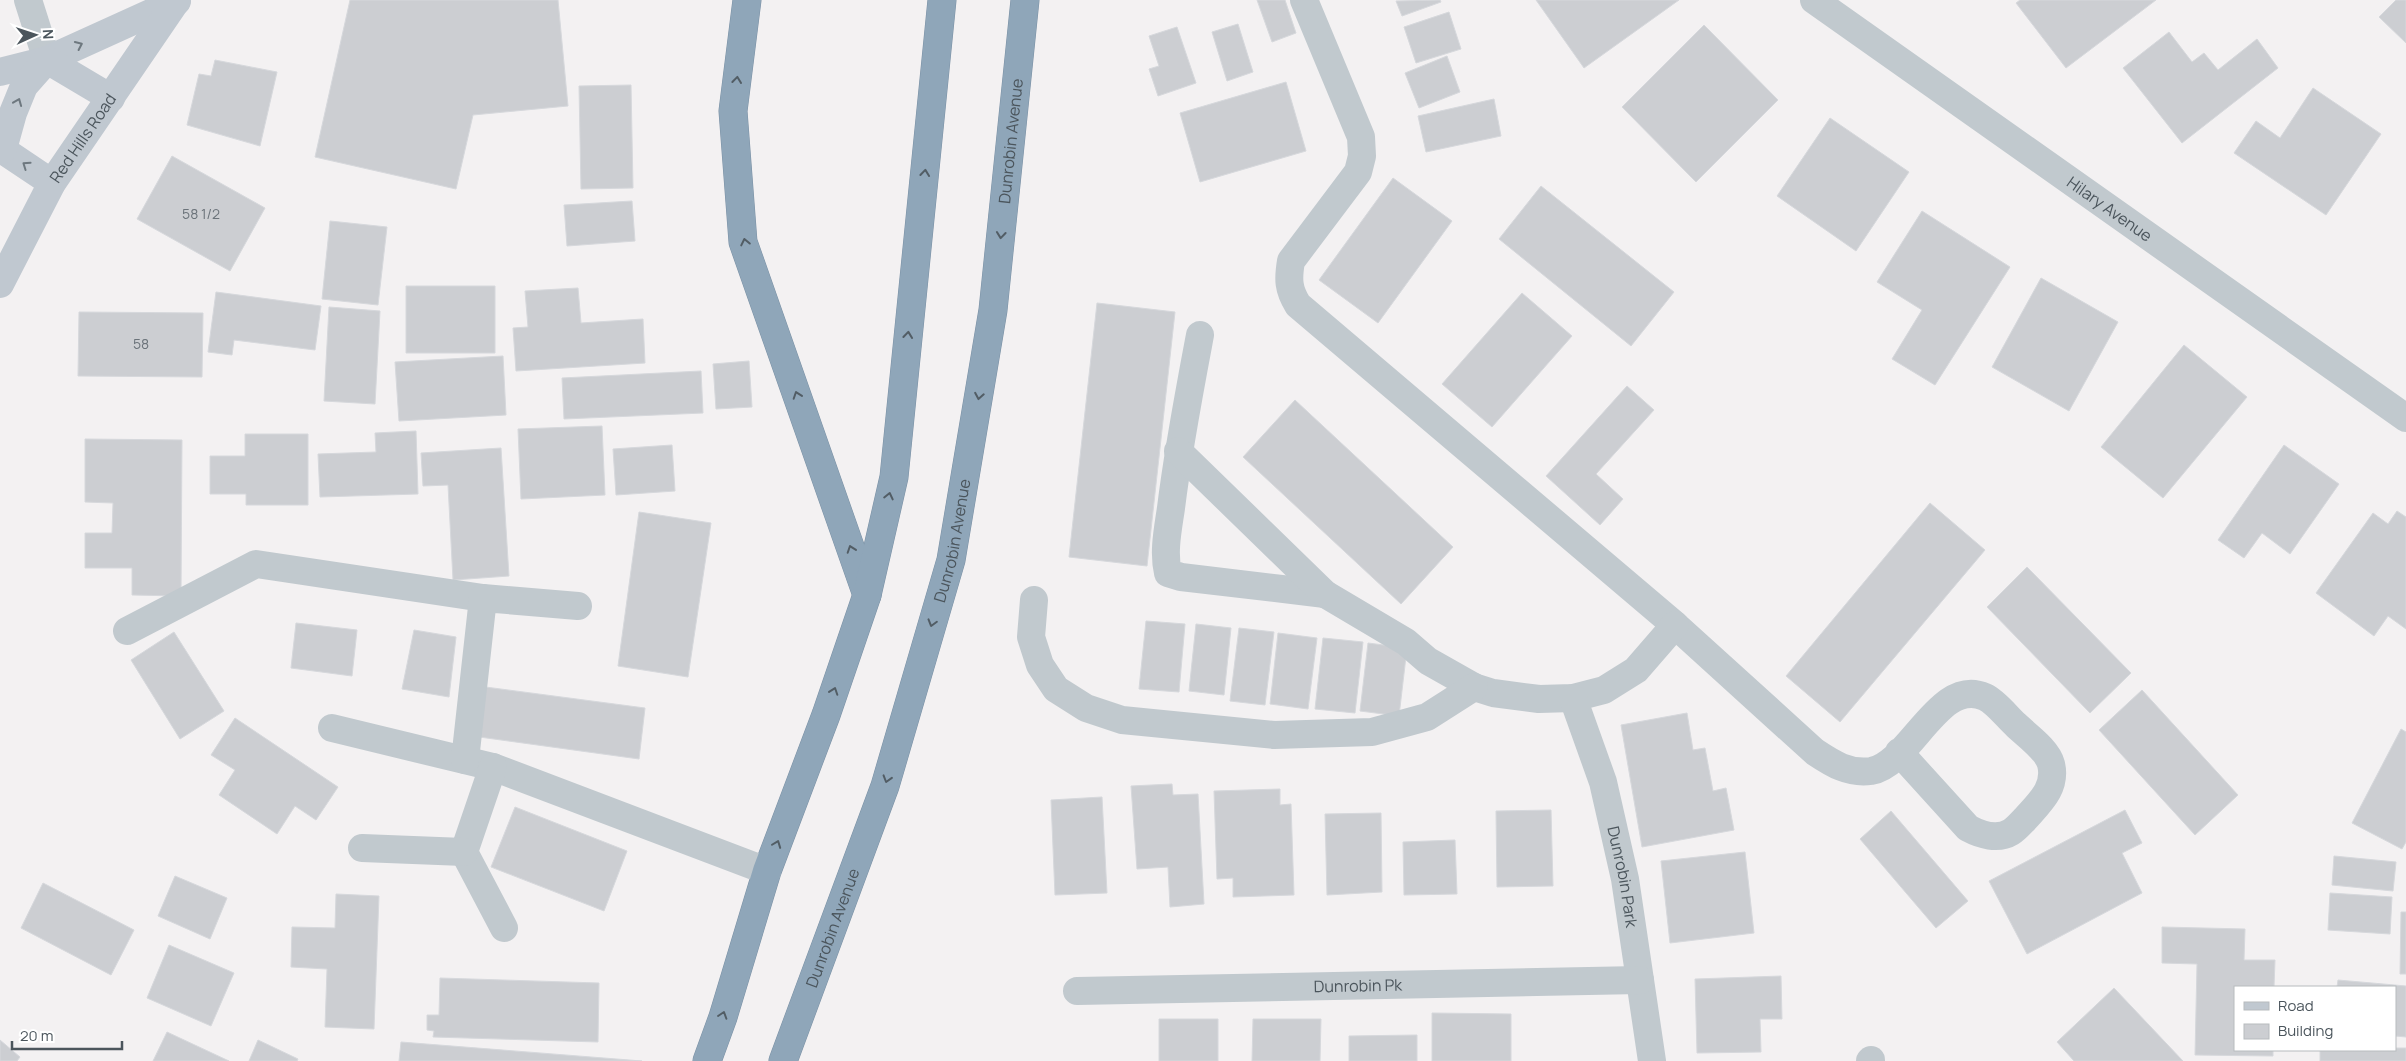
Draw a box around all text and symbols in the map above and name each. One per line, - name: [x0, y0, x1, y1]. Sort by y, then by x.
- north arrow: [10, 10, 60, 60]
- text: N: [39, 29, 58, 40]
- one-way arrow: [74, 41, 83, 52]
- one-way arrow: [731, 76, 742, 84]
- street label: Dunrobin Avenue: [993, 78, 1028, 205]
- street label: Red Hills Road: [44, 89, 121, 187]
- one-way arrow: [12, 99, 22, 107]
- one-way arrow: [22, 162, 32, 171]
- one-way arrow: [919, 169, 930, 177]
- street label: Hilary Avenue: [2063, 171, 2157, 246]
- house number: 58 1/2: [182, 204, 220, 223]
- one-way arrow: [996, 231, 1007, 239]
- one-way arrow: [740, 237, 750, 246]
- one-way arrow: [902, 331, 913, 339]
- house number: 58: [133, 334, 149, 353]
- one-way arrow: [974, 391, 984, 400]
- one-way arrow: [793, 392, 803, 400]
- street label: Dunrobin Avenue: [928, 477, 975, 605]
- one-way arrow: [883, 492, 894, 501]
- one-way arrow: [847, 545, 857, 554]
- one-way arrow: [928, 619, 938, 627]
- one-way arrow: [829, 688, 839, 696]
- one-way arrow: [882, 774, 892, 783]
- street label: Dunrobin Park: [1602, 824, 1643, 930]
- one-way arrow: [771, 840, 781, 848]
- street label: Dunrobin Avenue: [800, 865, 865, 991]
- street label: Dunrobin Pk: [1314, 974, 1403, 997]
- legend: [2234, 986, 2396, 1051]
- text: Road: [2278, 995, 2314, 1016]
- one-way arrow: [718, 1012, 728, 1020]
- scale bar: [12, 1018, 122, 1050]
- text: Building: [2278, 1020, 2333, 1041]
- text: 20 m: [20, 1025, 53, 1046]

